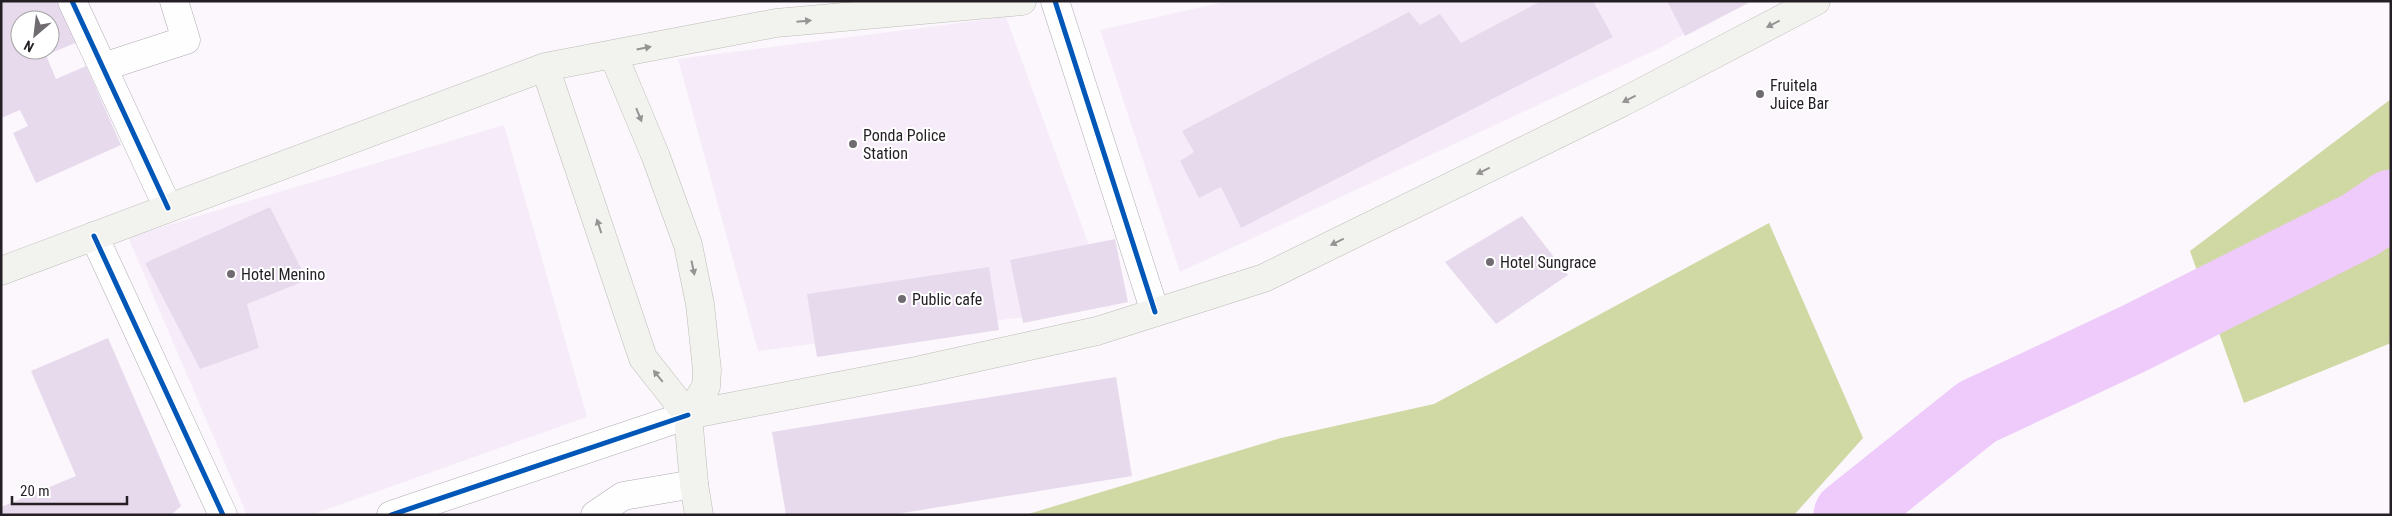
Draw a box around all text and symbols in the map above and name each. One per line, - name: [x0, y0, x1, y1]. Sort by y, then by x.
- north arrow: [10, 10, 60, 60]
- one-way arrow: [797, 17, 813, 25]
- one-way arrow: [1766, 20, 1780, 28]
- text: N: [21, 37, 36, 56]
- one-way arrow: [637, 44, 653, 52]
- place label: Fruitela Juice Bar: [1770, 76, 1829, 113]
- marker: Fruitela Juice Bar: [1754, 88, 1766, 100]
- one-way arrow: [1622, 95, 1636, 103]
- one-way arrow: [635, 108, 643, 122]
- place label: Ponda Police Station: [863, 126, 946, 163]
- marker: Ponda Police Station: [847, 138, 859, 150]
- one-way arrow: [1476, 167, 1490, 175]
- one-way arrow: [594, 219, 602, 234]
- one-way arrow: [1330, 238, 1344, 246]
- place label: Hotel Sungrace: [1500, 253, 1596, 272]
- marker: Hotel Sungrace: [1484, 256, 1496, 268]
- one-way arrow: [689, 261, 697, 277]
- place label: Hotel Menino: [241, 265, 325, 284]
- marker: Hotel Menino: [225, 268, 237, 280]
- place label: Public cafe: [912, 290, 982, 309]
- marker: Public cafe: [896, 293, 908, 305]
- one-way arrow: [653, 370, 664, 383]
- scale bar: [12, 474, 128, 506]
- text: 20 m: [20, 482, 50, 500]

